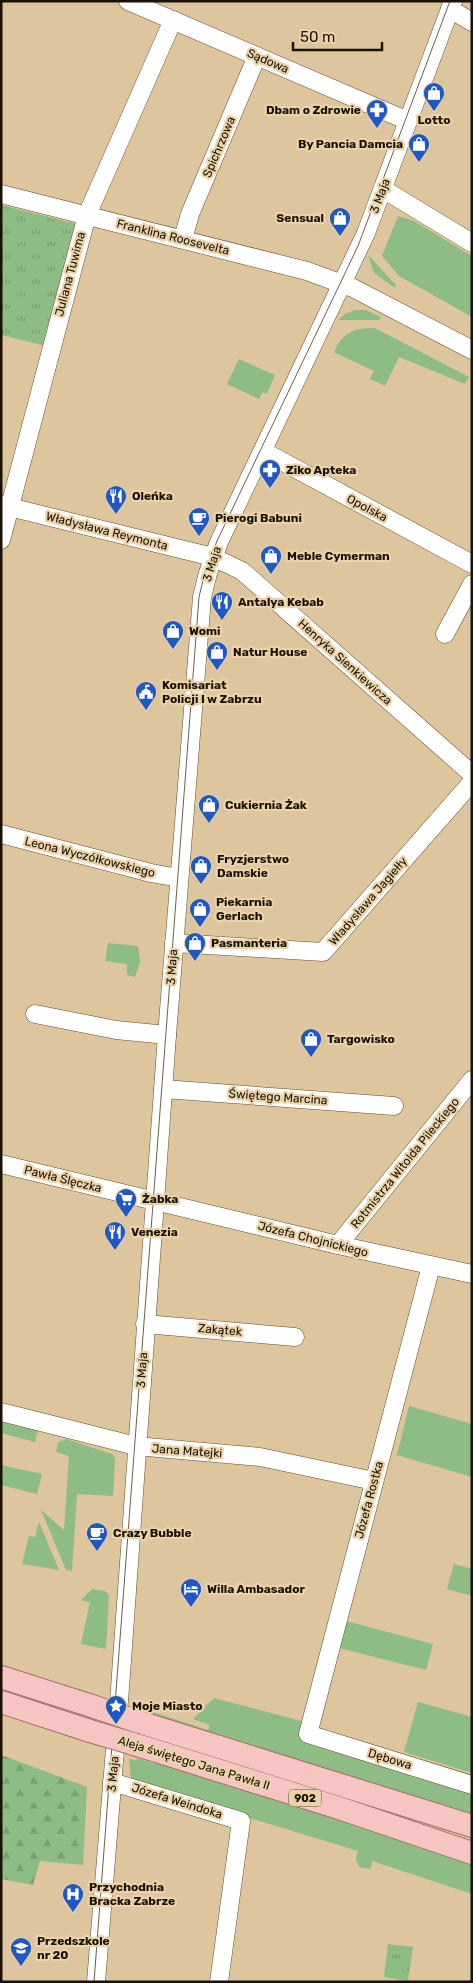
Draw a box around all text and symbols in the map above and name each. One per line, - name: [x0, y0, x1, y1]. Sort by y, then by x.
- scale bar: [293, 20, 382, 52]
- text: 50 m: [300, 28, 335, 46]
- street label: Sądowa: [245, 46, 291, 76]
- shop icon: Lotto: [422, 81, 446, 112]
- pharmacy icon: Dbam o Zdrowie: [365, 98, 389, 129]
- place label: Dbam o Zdrowie: [266, 103, 361, 117]
- place label: Lotto: [418, 113, 450, 127]
- street label: Spichrzowa: [200, 114, 238, 180]
- shop icon: By Pancia Damcia: [407, 132, 431, 163]
- place label: By Pancia Damcia: [298, 137, 403, 151]
- street label: 3 Maja: [367, 177, 393, 215]
- shop icon: Sensual: [328, 206, 352, 237]
- place label: Sensual: [276, 211, 324, 225]
- street label: Franklina Roosevelta: [115, 216, 231, 258]
- street label: Juliana Tuwima: [52, 230, 88, 318]
- pharmacy icon: Ziko Apteka: [258, 458, 282, 489]
- place label: Ziko Apteka: [286, 463, 356, 477]
- restaurant icon: Oleńka: [104, 484, 128, 515]
- place label: Oleńka: [132, 489, 173, 503]
- street label: Opolska: [344, 492, 390, 524]
- cafe icon: Pierogi Babuni: [187, 506, 211, 537]
- street label: Władysława Reymonta: [45, 509, 169, 553]
- place label: Pierogi Babuni: [215, 511, 302, 525]
- shop icon: Meble Cymerman: [259, 544, 283, 575]
- street label: 3 Maja: [200, 545, 224, 583]
- place label: Meble Cymerman: [287, 549, 390, 563]
- restaurant icon: Antalya Kebab: [210, 590, 234, 621]
- place label: Antalya Kebab: [238, 595, 324, 609]
- street label: Henryka Sienkiewicza: [295, 616, 395, 708]
- shop icon: Womi: [161, 619, 185, 650]
- place label: Womi: [189, 624, 221, 638]
- shop icon: Natur House: [205, 640, 229, 671]
- place label: Natur House: [233, 645, 307, 659]
- place label: Komisariat Policji I w Zabrzu: [162, 678, 262, 706]
- public building icon: Komisariat Policji I w Zabrzu: [134, 680, 158, 711]
- shop icon: Cukiernia Żak: [197, 793, 221, 824]
- place label: Cukiernia Żak: [225, 798, 307, 812]
- street label: Leona Wyczółkowskiego: [23, 834, 157, 880]
- place label: Fryzjerstwo Damskie: [217, 852, 289, 880]
- shop icon: Fryzjerstwo Damskie: [189, 854, 213, 885]
- street label: Władysława Jagiełły: [326, 854, 410, 948]
- place label: Piekarnia Gerlach: [216, 895, 272, 923]
- shop icon: Piekarnia Gerlach: [188, 897, 212, 928]
- shop icon: Pasmanteria: [183, 931, 207, 962]
- place label: Pasmanteria: [211, 936, 287, 950]
- street label: 3 Maja: [164, 949, 180, 985]
- shop icon: Targowisko: [299, 1027, 323, 1058]
- place label: Targowisko: [327, 1032, 395, 1046]
- street label: Świętego Marcina: [228, 1087, 328, 1107]
- street label: Rotmistrza Witolda Pileckiego: [348, 1095, 462, 1231]
- street label: Pawła Ślęczka: [23, 1163, 103, 1195]
- supermarket icon: Żabka: [114, 1187, 138, 1218]
- place label: Żabka: [142, 1192, 178, 1206]
- street label: Józefa Chojnickiego: [256, 1219, 370, 1260]
- restaurant icon: Venezia: [103, 1220, 127, 1251]
- place label: Venezia: [131, 1225, 178, 1239]
- street label: Zakątek: [197, 1321, 243, 1339]
- street label: 3 Maja: [134, 1352, 150, 1388]
- street label: Jana Matejki: [151, 1442, 223, 1460]
- street label: Józefa Rostka: [352, 1460, 386, 1540]
- cafe icon: Crazy Bubble: [85, 1521, 109, 1552]
- place label: Crazy Bubble: [113, 1526, 192, 1540]
- hotel icon: Willa Ambasador: [179, 1577, 203, 1608]
- place label: Willa Ambasador: [207, 1582, 305, 1596]
- place icon: Moje Miasto: [104, 1694, 128, 1725]
- place label: Moje Miasto: [132, 1699, 203, 1713]
- street label: Aleja świętego Jana Pawła II: [116, 1733, 272, 1793]
- street label: Dębowa: [366, 1746, 414, 1772]
- street label: 3 Maja: [104, 1755, 122, 1793]
- street label: Józefa Weindoka: [130, 1781, 224, 1821]
- road number: 902: [289, 1790, 321, 1806]
- place label: Przychodnia Bracka Zabrze: [89, 1880, 175, 1908]
- hospital icon: Przychodnia Bracka Zabrze: [61, 1882, 85, 1913]
- place label: Przedszkole nr 20: [37, 1934, 110, 1962]
- school or university icon: Przedszkole nr 20: [9, 1936, 33, 1967]

